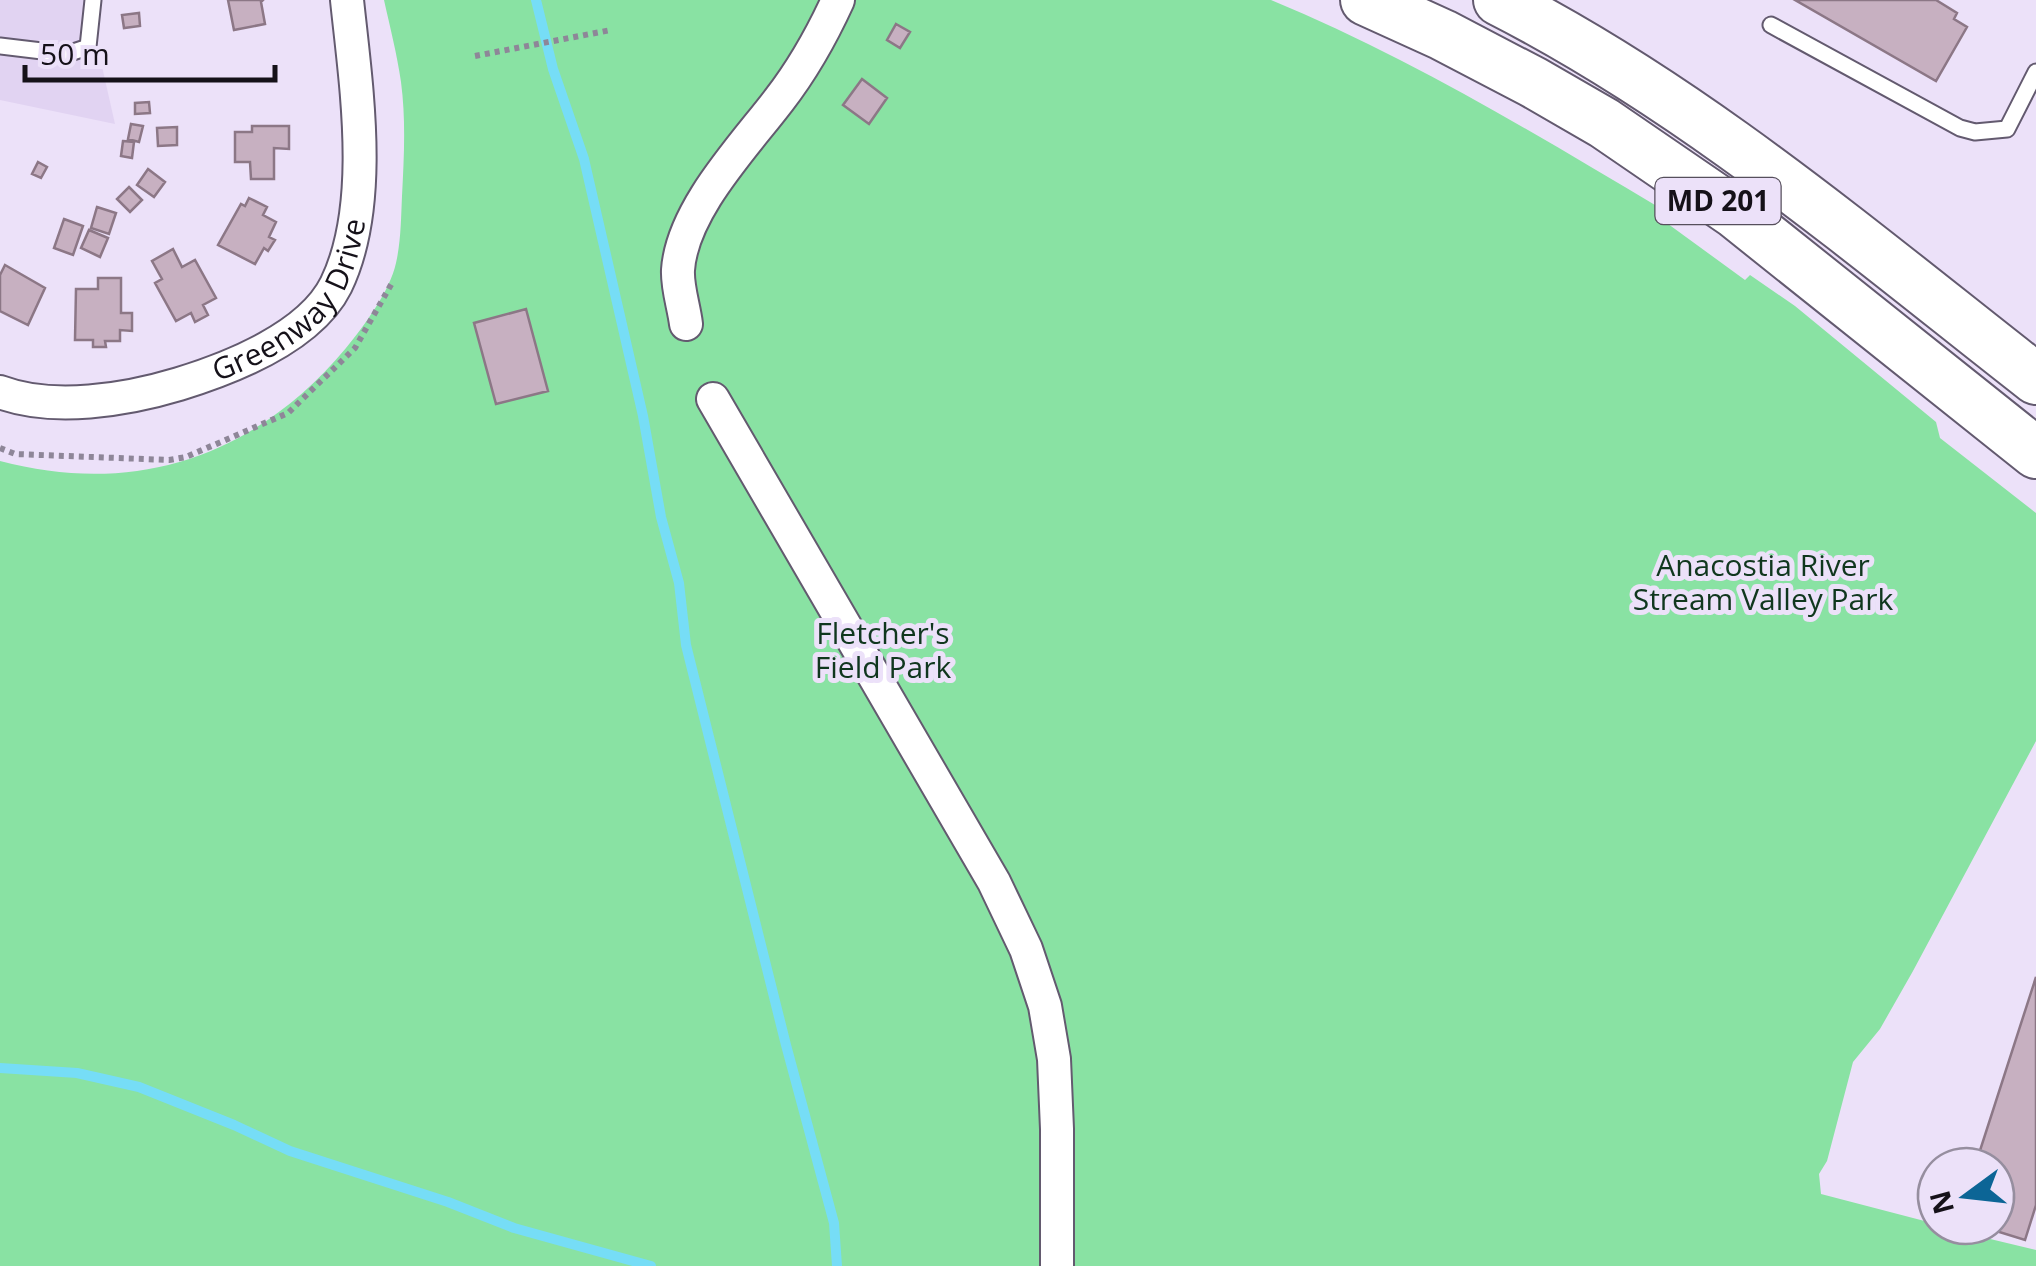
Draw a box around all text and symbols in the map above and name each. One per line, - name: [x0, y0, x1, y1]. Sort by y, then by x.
- scale bar: [25, 20, 275, 82]
- text: 50 m: [40, 33, 110, 74]
- road number: MD 201: [1656, 178, 1780, 224]
- street label: Greenway Drive: [206, 215, 374, 390]
- park label: Anacostia River Stream Valley Park: [1633, 544, 1894, 619]
- park label: Fletcher's Field Park: [815, 612, 951, 687]
- north arrow: [1916, 1146, 2016, 1246]
- text: N: [1920, 1187, 1962, 1219]

